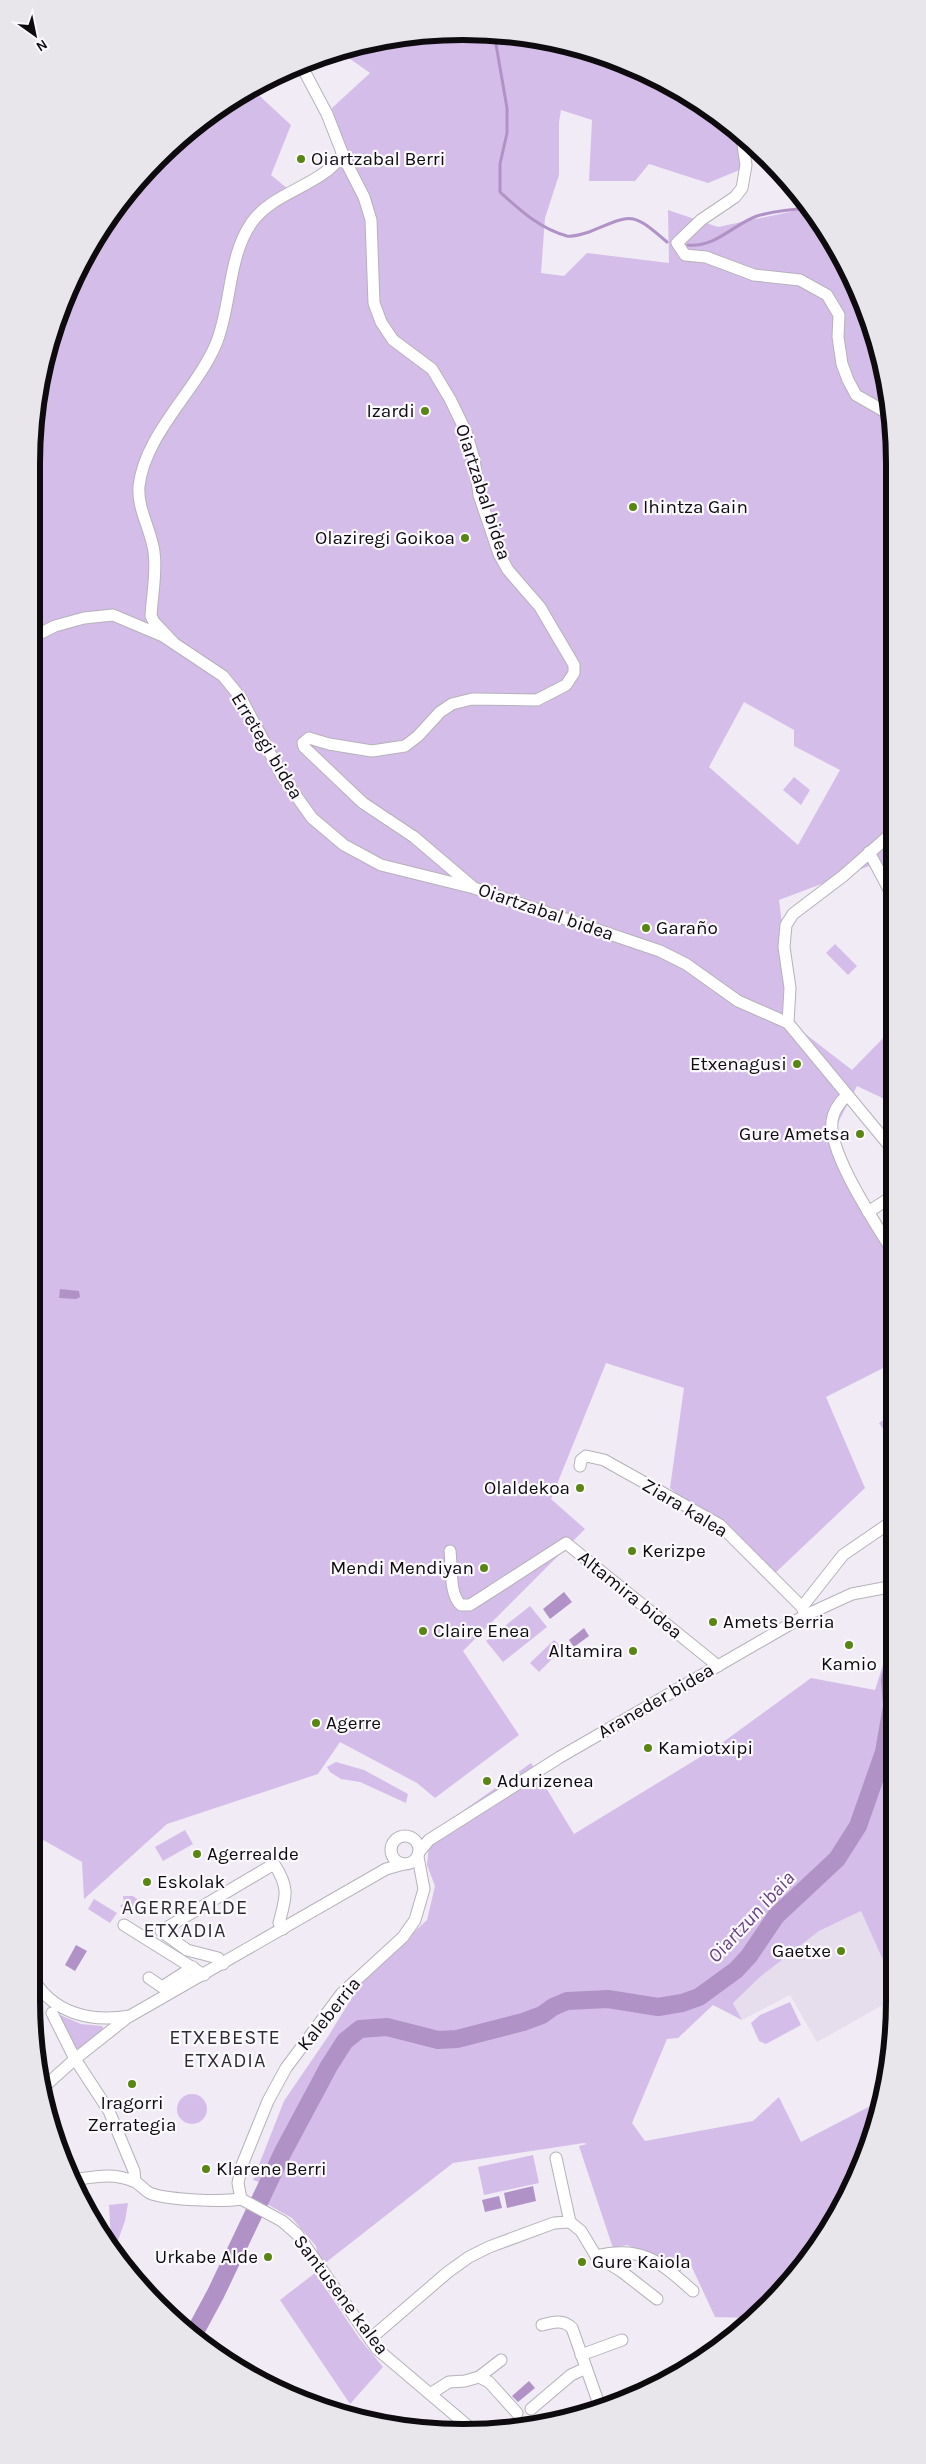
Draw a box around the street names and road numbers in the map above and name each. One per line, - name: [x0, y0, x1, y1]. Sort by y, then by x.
- street label: Oiartzabal bidea: [451, 421, 515, 563]
- street label: Erretegi bidea: [227, 689, 307, 803]
- street label: Oiartzabal bidea: [475, 879, 617, 945]
- street label: Ziara kalea: [638, 1474, 732, 1542]
- street label: Altamira bidea: [574, 1546, 686, 1644]
- street label: Araneder bidea: [594, 1659, 718, 1743]
- street label: Kaleberria: [293, 1973, 365, 2055]
- street label: Santusene kalea: [289, 2231, 393, 2359]

